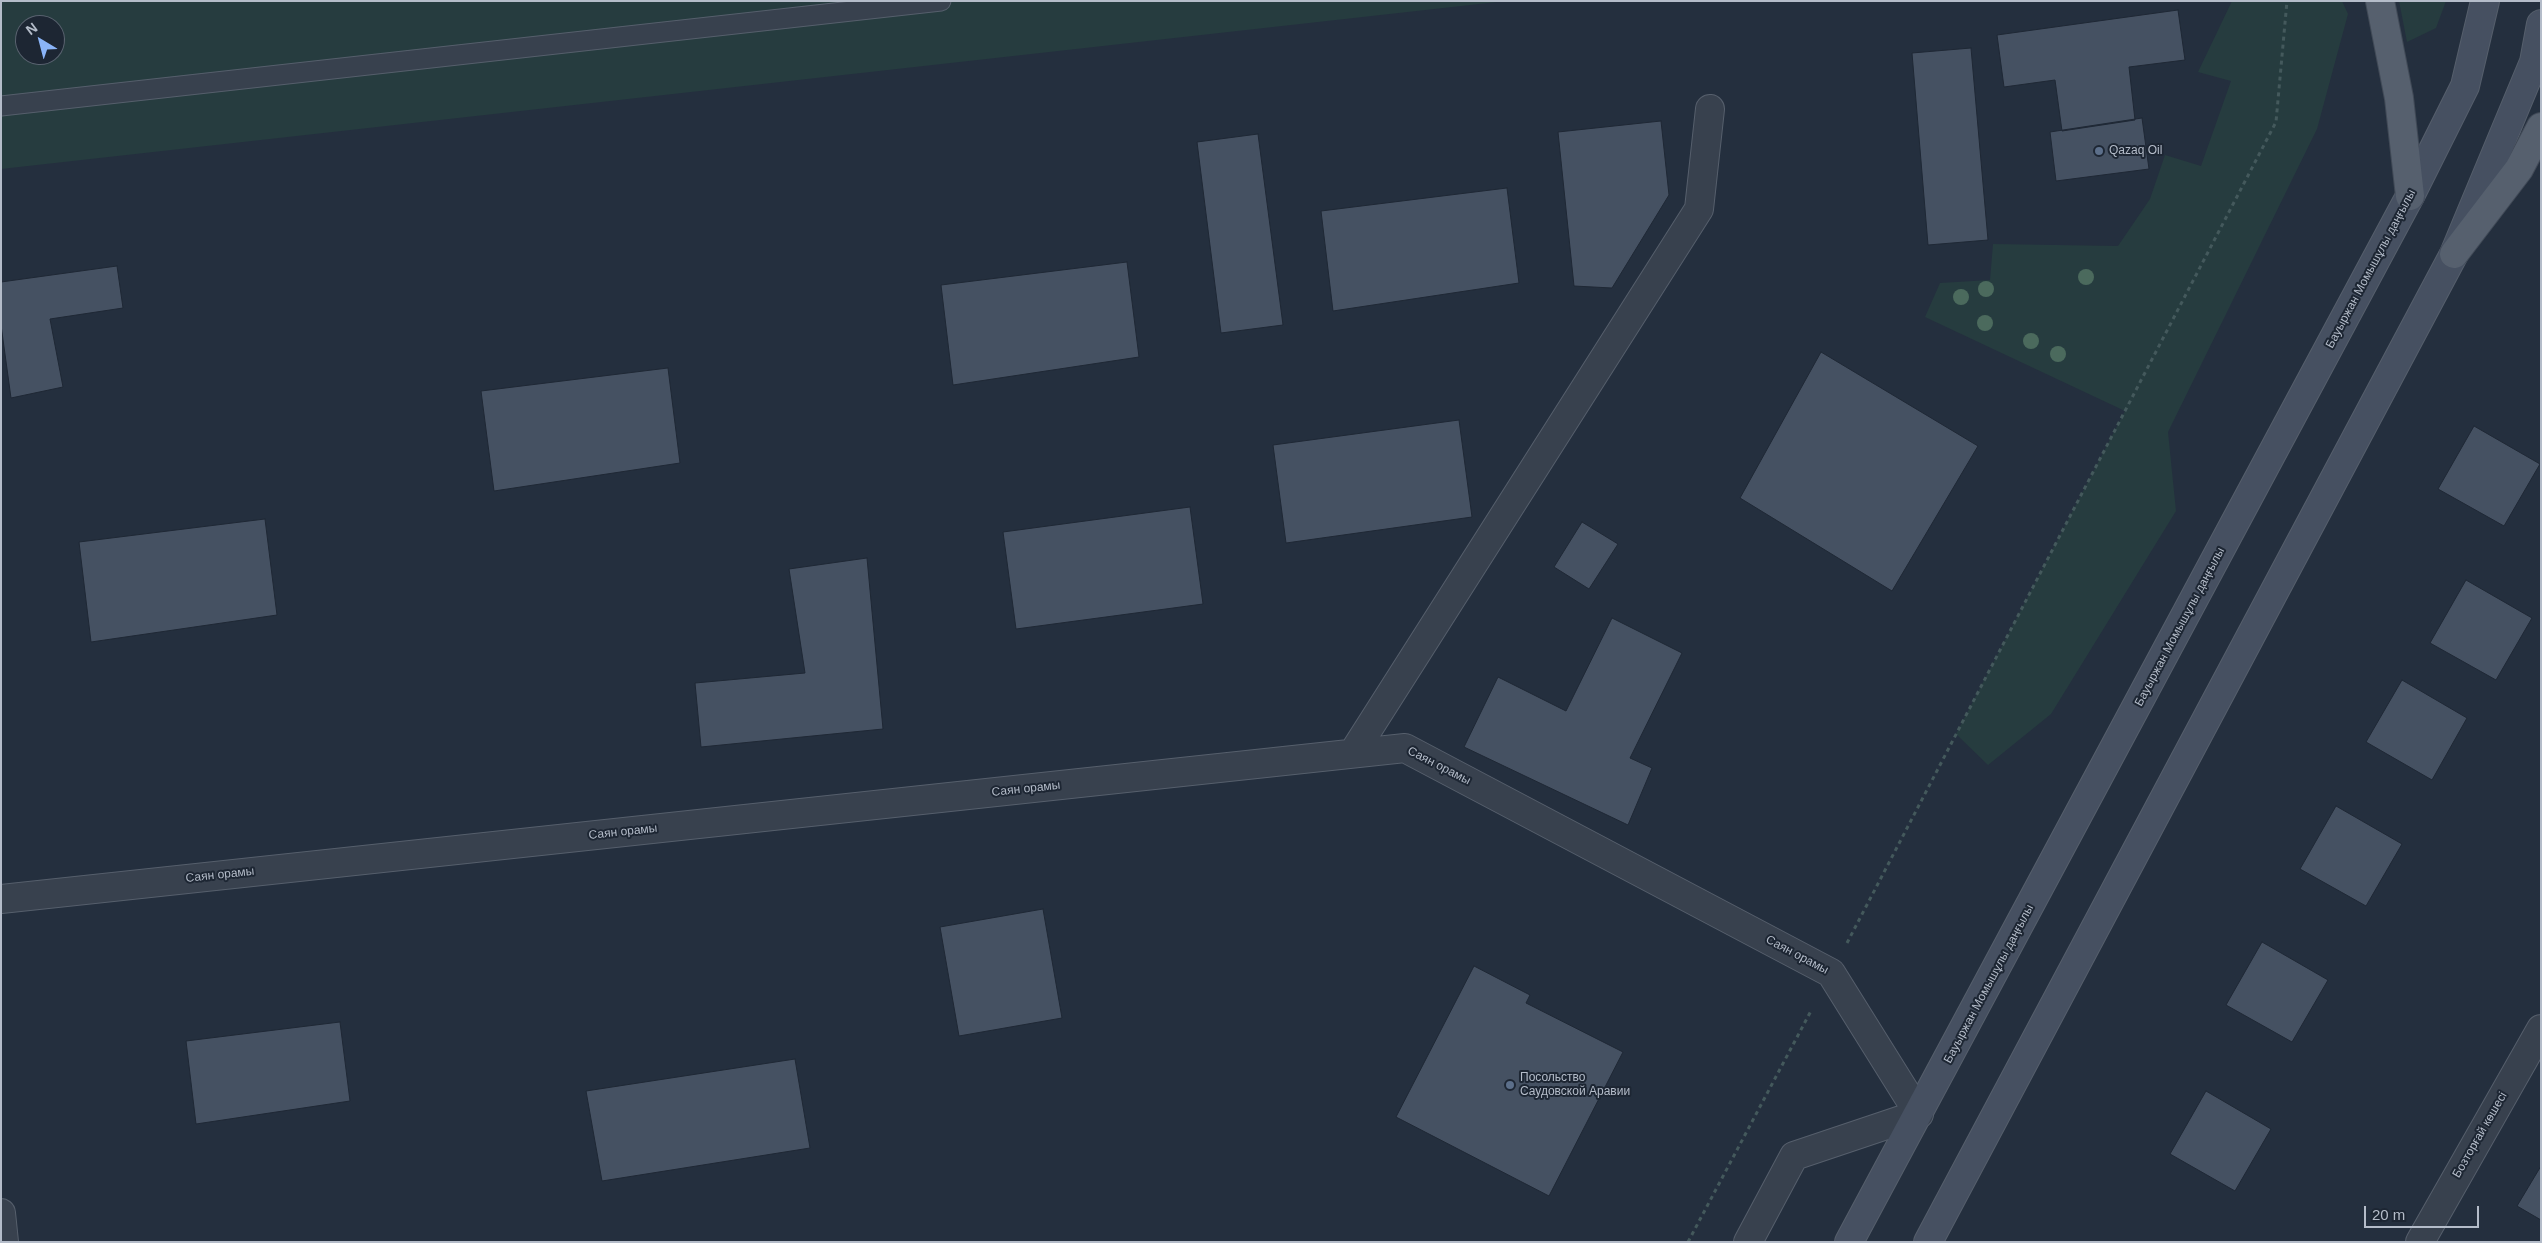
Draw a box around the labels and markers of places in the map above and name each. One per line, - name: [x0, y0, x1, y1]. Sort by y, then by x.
- place label: Qazaq Oil: [2109, 144, 2162, 158]
- marker: Qazaq Oil: [2093, 145, 2105, 157]
- place label: Посольство Саудовской Аравии: [1520, 1071, 1630, 1099]
- marker: Посольство Саудовской Аравии: [1504, 1079, 1516, 1091]

